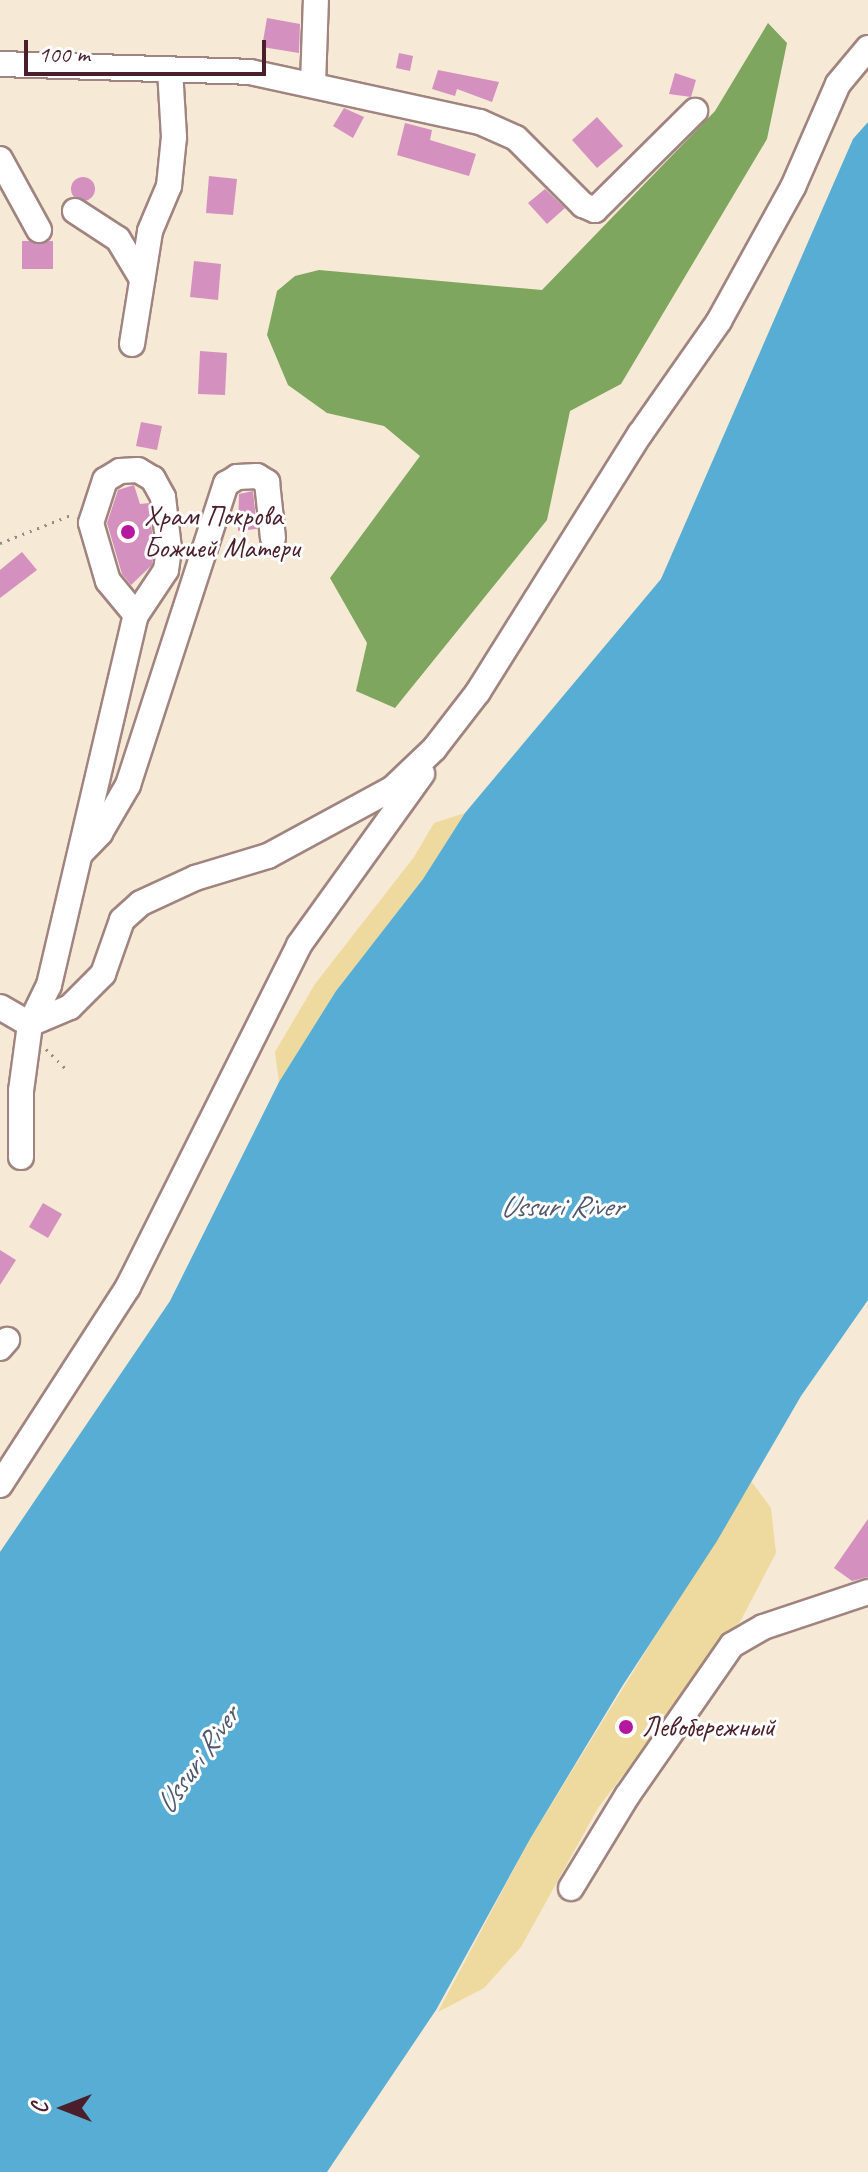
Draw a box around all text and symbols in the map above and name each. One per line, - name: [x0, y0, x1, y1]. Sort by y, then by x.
- scale bar: [28, 24, 270, 74]
- text: 100 m: [38, 39, 90, 69]
- place label: Храм Покрова Божией Матери: [144, 499, 299, 565]
- marker: Храм Покрова Божией Матери: [119, 523, 137, 541]
- water label: Ussuri River: [500, 1188, 622, 1224]
- water label: Ussuri River: [147, 1700, 247, 1820]
- place label: Левобережный: [642, 1710, 775, 1744]
- marker: Левобережный: [617, 1718, 635, 1736]
- north arrow: [24, 2068, 104, 2148]
- text: С: [26, 2103, 54, 2113]

